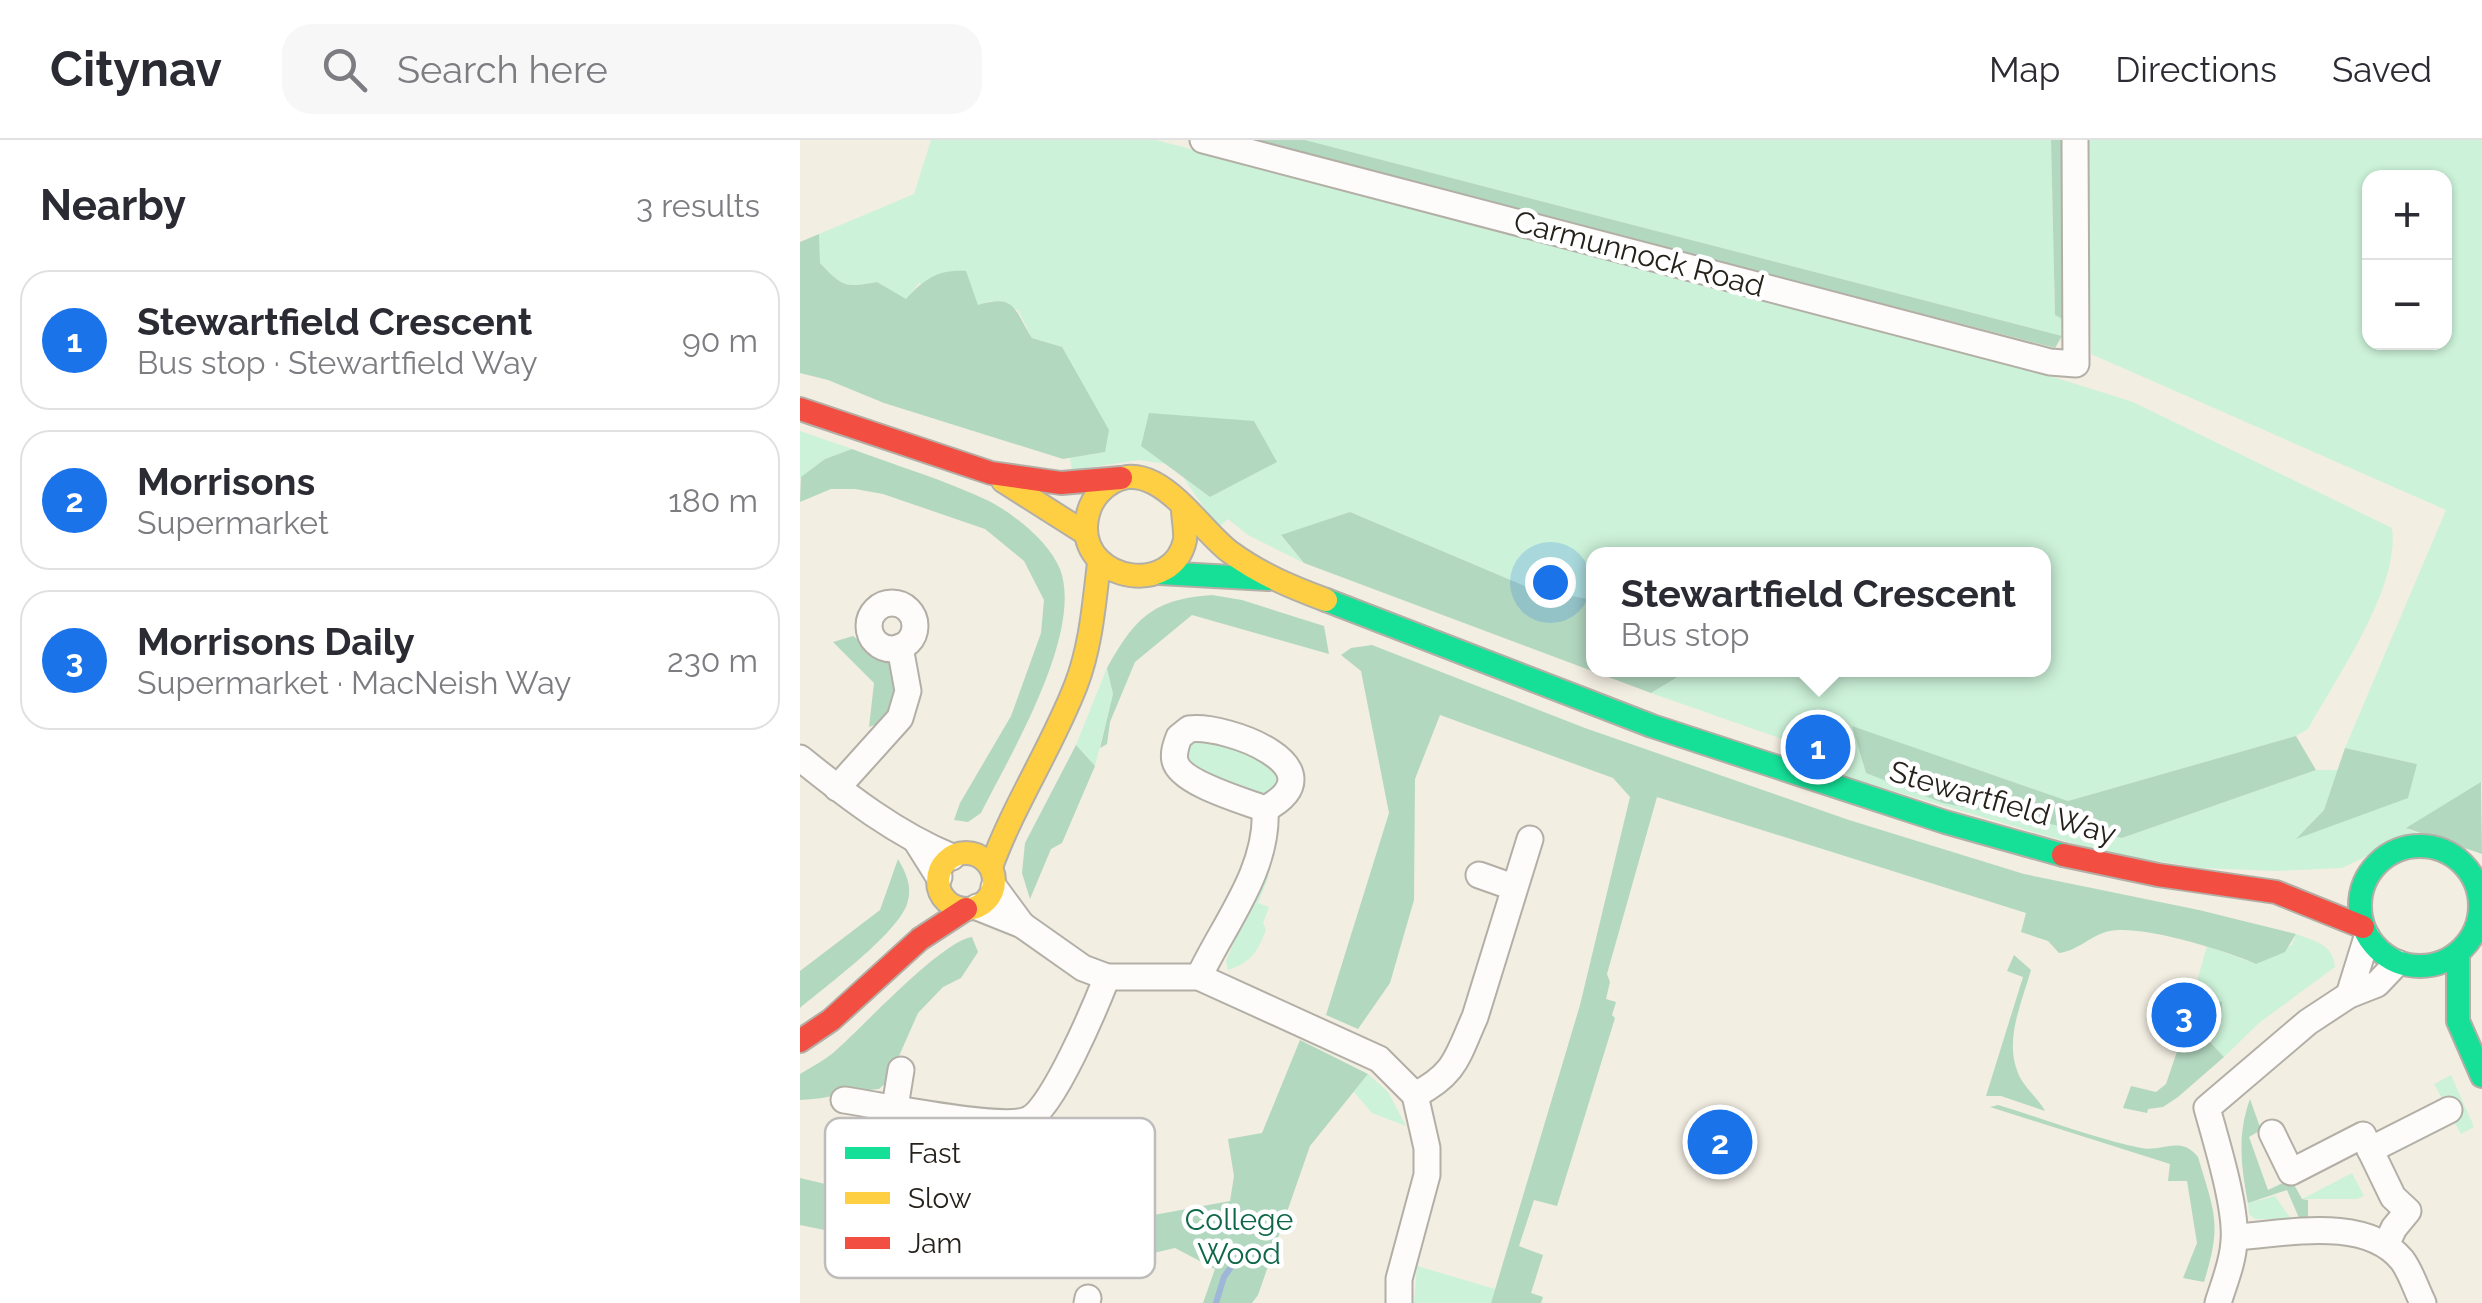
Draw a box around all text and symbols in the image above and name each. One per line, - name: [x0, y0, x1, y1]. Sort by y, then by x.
- search box: [282, 24, 982, 114]
- text: Citynav: [50, 41, 222, 97]
- icon: search: [317, 42, 372, 97]
- text: Search here: [397, 47, 608, 92]
- text: Map: [1989, 49, 2060, 90]
- text: Directions: [2115, 49, 2277, 90]
- text: Saved: [2332, 49, 2432, 90]
- map controls: [2362, 170, 2452, 350]
- button: +: [2362, 170, 2452, 260]
- text: Nearby: [40, 181, 186, 230]
- text: 3 results: [636, 187, 760, 224]
- street label: Carmunnock Road: [1510, 203, 1768, 304]
- button: −: [2362, 260, 2452, 350]
- text: Stewartfield Crescent: [137, 299, 532, 344]
- text: 1: [67, 322, 82, 359]
- text: 90 m: [682, 322, 758, 359]
- text: Bus stop · Stewartfield Way: [137, 344, 538, 381]
- text: Morrisons: [137, 459, 315, 504]
- text: 2: [65, 482, 84, 519]
- text: 180 m: [668, 482, 758, 519]
- text: Supermarket: [137, 504, 329, 541]
- popup: [1586, 547, 2051, 677]
- your location: [1525, 557, 1576, 608]
- text: Stewartfield Crescent: [1621, 571, 2016, 616]
- text: Bus stop: [1621, 616, 1749, 653]
- text: Morrisons Daily: [137, 619, 415, 664]
- text: 3: [66, 642, 83, 679]
- text: 230 m: [667, 642, 758, 679]
- text: Supermarket · MacNeish Way: [137, 664, 571, 701]
- pin: 1: [1786, 710, 1850, 784]
- street label: Stewartfield Way: [1886, 753, 2120, 852]
- pin: 3: [2152, 978, 2216, 1052]
- pin: 2: [1688, 1104, 1752, 1180]
- legend: [825, 1118, 1155, 1278]
- text: Fast: [908, 1137, 961, 1170]
- text: Slow: [908, 1182, 972, 1215]
- park label: College Wood: [1185, 1202, 1293, 1271]
- text: Jam: [908, 1227, 962, 1260]

